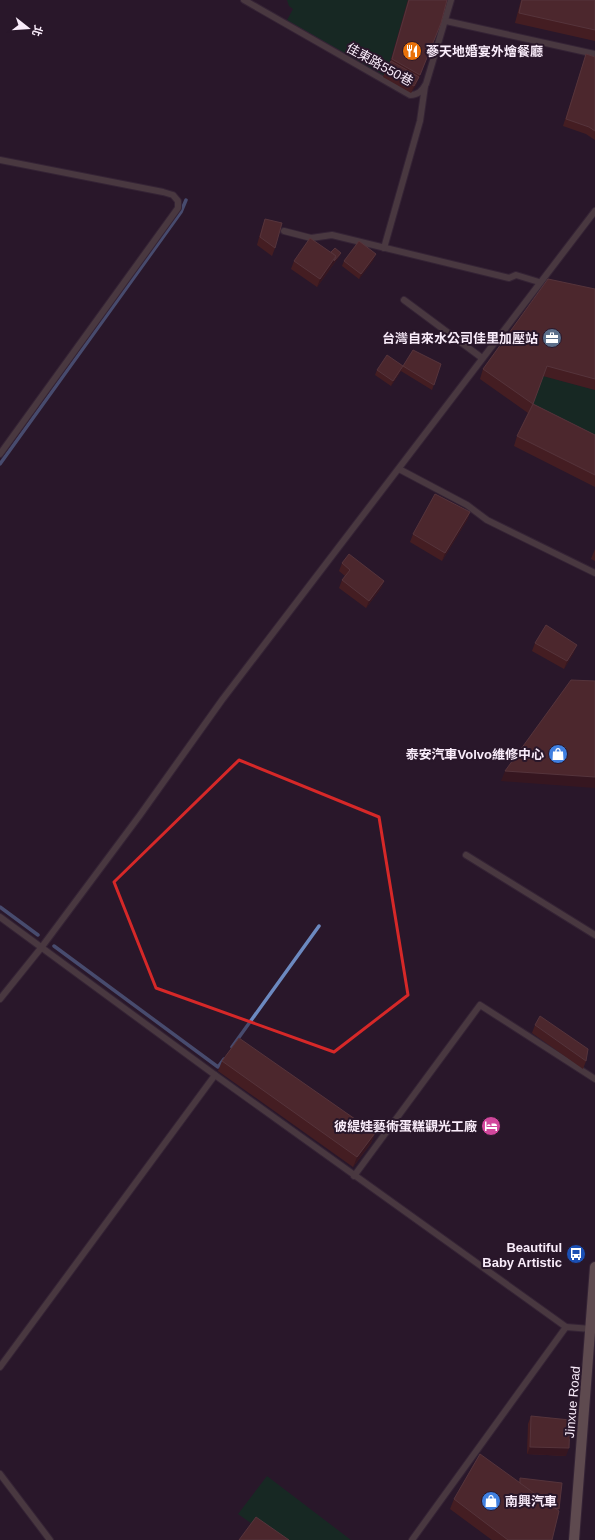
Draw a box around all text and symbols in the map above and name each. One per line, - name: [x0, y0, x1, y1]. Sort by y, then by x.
- north arrow: [8, 8, 48, 48]
- text: 北: [30, 24, 45, 38]
- street label: 佳東路550巷: [344, 40, 416, 89]
- restaurant icon: 蔘天地婚宴外燴餐廳: [401, 40, 423, 62]
- place label: 蔘天地婚宴外燴餐廳: [426, 44, 543, 59]
- office icon: 台灣自來水公司佳里加壓站: [541, 327, 563, 349]
- place label: 台灣自來水公司佳里加壓站: [382, 331, 538, 346]
- shop icon: 泰安汽車Volvo維修中心: [547, 743, 569, 765]
- place label: 泰安汽車Volvo維修中心: [406, 747, 544, 762]
- hotel icon: 彼緹娃藝術蛋糕觀光工廠: [480, 1115, 502, 1137]
- place label: 彼緹娃藝術蛋糕觀光工廠: [334, 1119, 477, 1134]
- place label: Beautiful Baby Artistic: [482, 1240, 562, 1270]
- bus stop icon: Beautiful Baby Artistic: [565, 1243, 587, 1265]
- street label: Jinxue Road: [562, 1365, 583, 1439]
- shop icon: 南興汽車: [480, 1490, 502, 1512]
- place label: 南興汽車: [505, 1494, 557, 1509]

